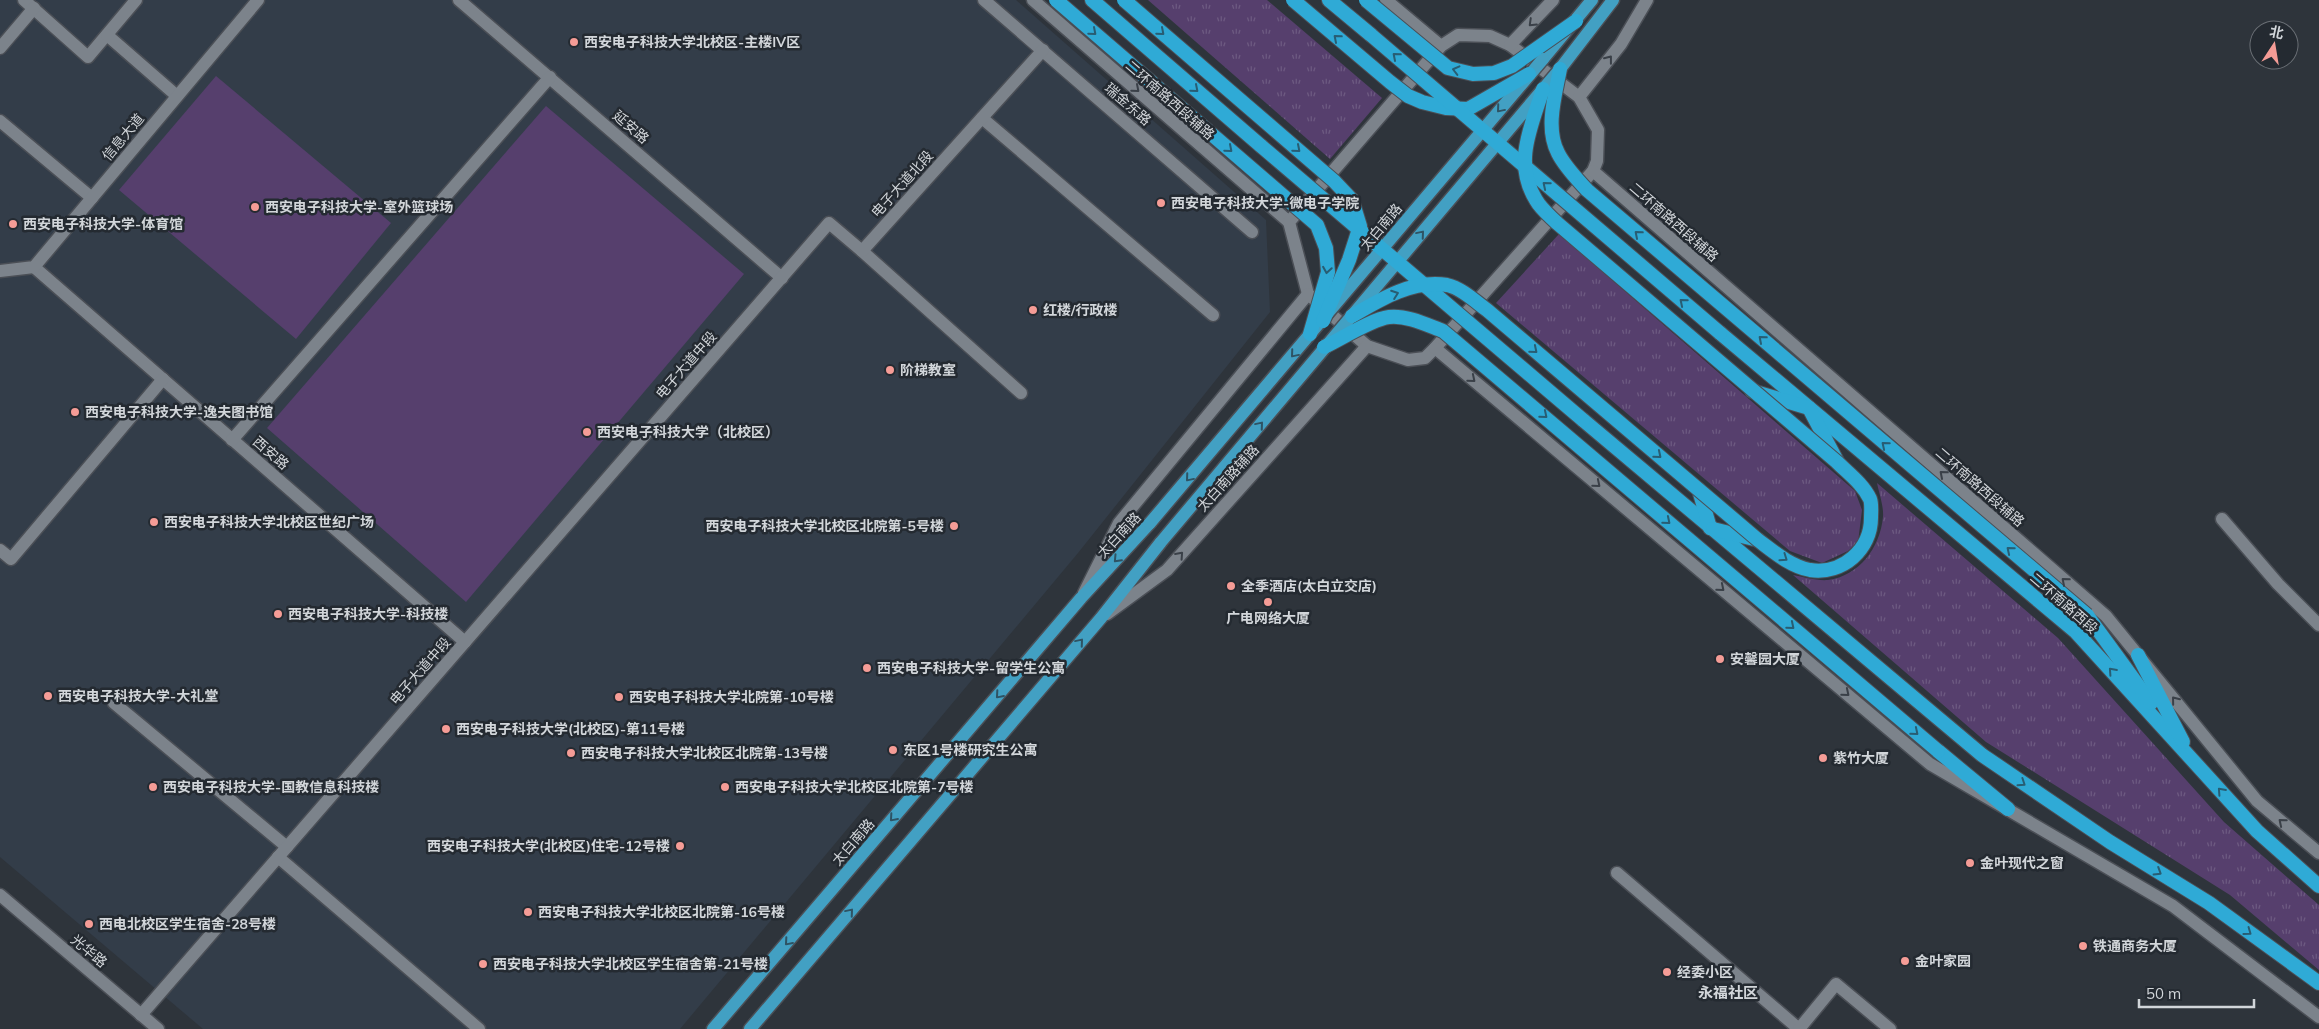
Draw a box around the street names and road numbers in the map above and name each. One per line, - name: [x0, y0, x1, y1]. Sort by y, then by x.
- street label: 二环南路西段辅路: [1122, 56, 1218, 144]
- street label: 瑞金东路: [1101, 79, 1155, 129]
- street label: 延安路: [609, 106, 653, 148]
- street label: 信息大道: [98, 110, 148, 164]
- street label: 电子大道北段: [867, 147, 937, 221]
- street label: 二环南路西段辅路: [1626, 178, 1722, 266]
- street label: 太白南路: [1356, 200, 1406, 254]
- street label: 电子大道中段: [652, 327, 720, 403]
- street label: 西安路: [249, 432, 293, 474]
- street label: 太白南路辅路: [1193, 441, 1263, 515]
- street label: 二环南路西段辅路: [1932, 443, 2028, 531]
- street label: 太白南路: [1093, 508, 1145, 562]
- street label: 二环南路西段: [2026, 569, 2102, 637]
- street label: 电子大道中段: [386, 633, 454, 709]
- street label: 太白南路: [828, 815, 878, 869]
- street label: 光华路: [67, 931, 111, 971]

